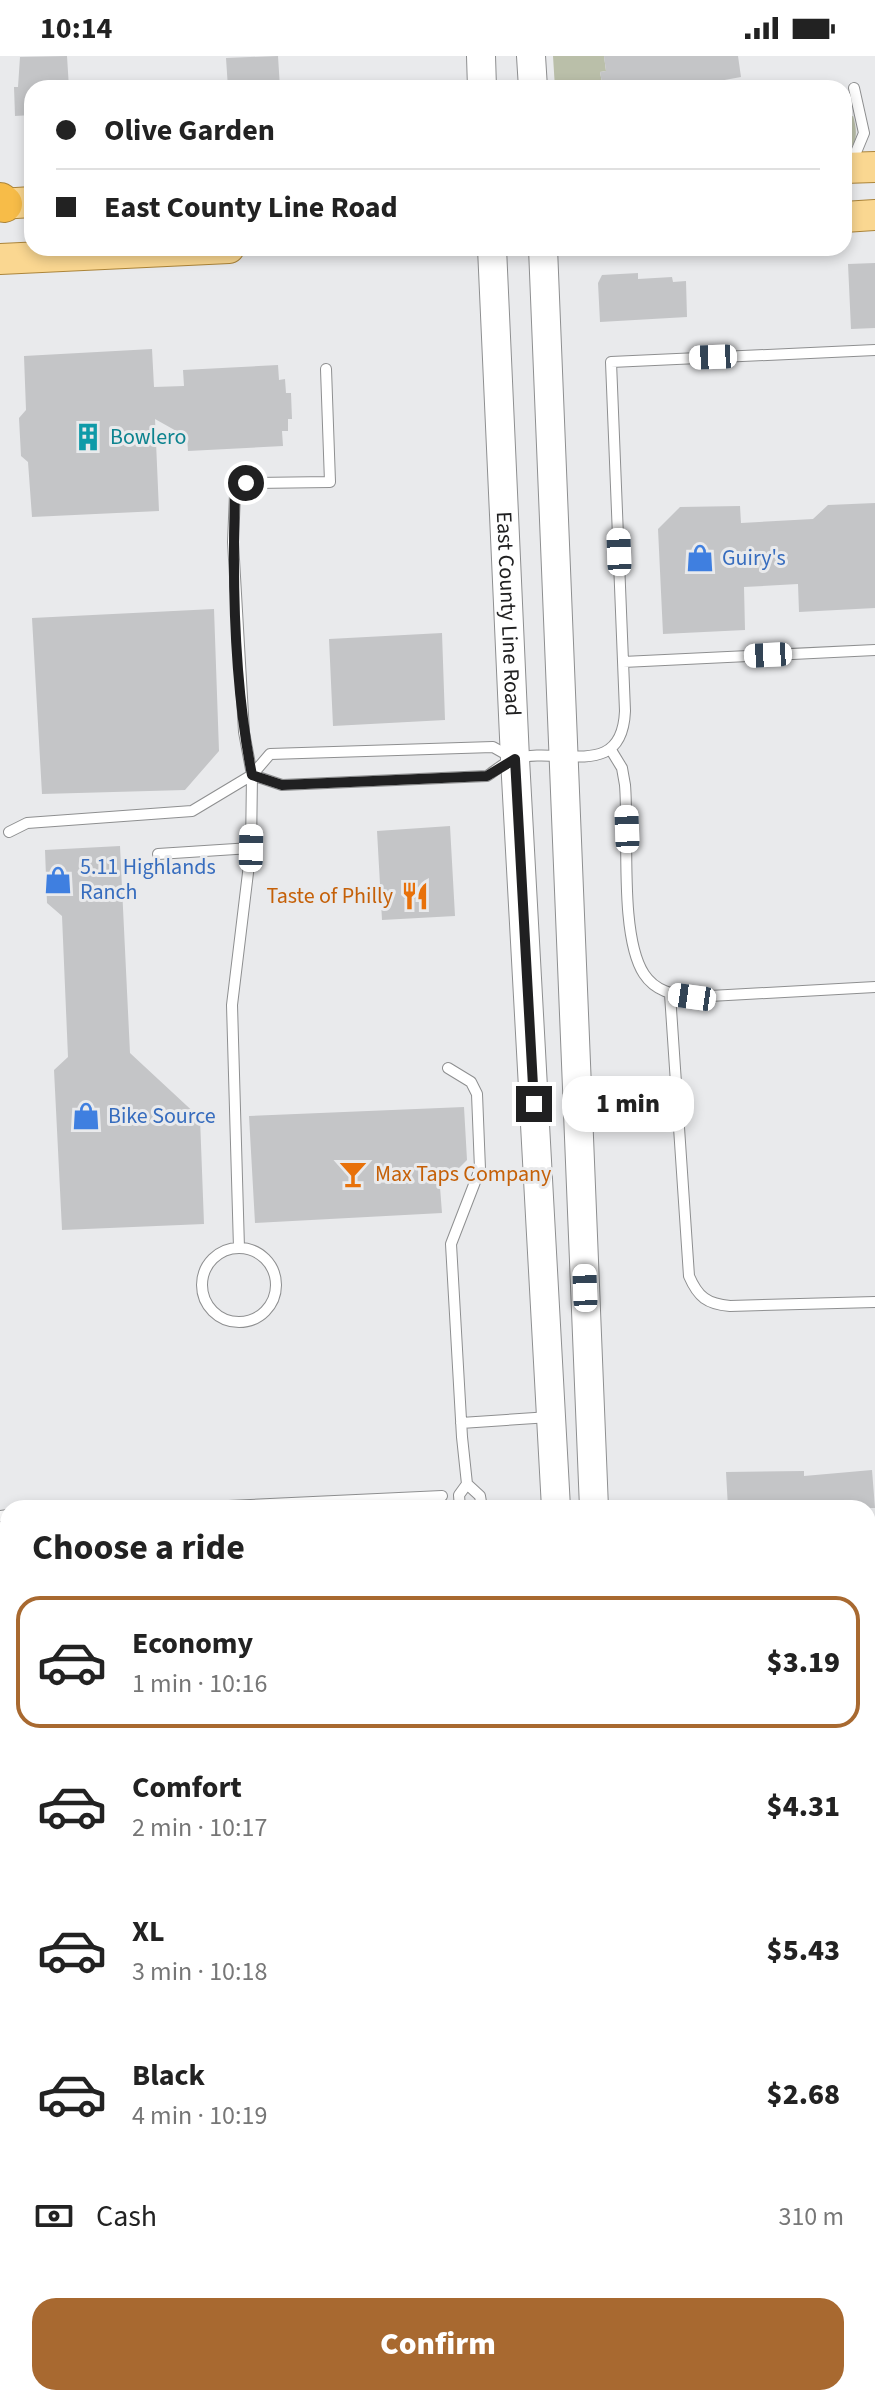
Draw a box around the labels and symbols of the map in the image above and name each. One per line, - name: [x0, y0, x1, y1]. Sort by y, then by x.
- car: [689, 344, 737, 370]
- place label: Bowlero: [110, 421, 186, 453]
- building icon: Bowlero: [73, 422, 103, 452]
- route start: [228, 465, 264, 501]
- street label: East County Line Road: [488, 511, 529, 717]
- car: [606, 528, 632, 576]
- place label: Guiry's: [722, 542, 786, 574]
- shop icon: Guiry's: [685, 543, 715, 573]
- car: [743, 642, 793, 668]
- car: [614, 805, 640, 853]
- car: [239, 824, 263, 872]
- place label: 5.11 Highlands Ranch: [80, 851, 216, 908]
- shop icon: 5.11 Highlands Ranch: [43, 865, 73, 895]
- place label: Taste of Philly: [266, 880, 394, 912]
- restaurant icon: Taste of Philly: [400, 881, 430, 911]
- car: [667, 982, 717, 1012]
- callout: 1 min: [562, 1076, 694, 1132]
- route end: [516, 1086, 552, 1122]
- place label: Bike Source: [108, 1100, 216, 1132]
- shop icon: Bike Source: [71, 1101, 101, 1131]
- place label: Max Taps Company: [375, 1158, 552, 1190]
- bar icon: Max Taps Company: [338, 1159, 368, 1189]
- car: [572, 1264, 598, 1312]

